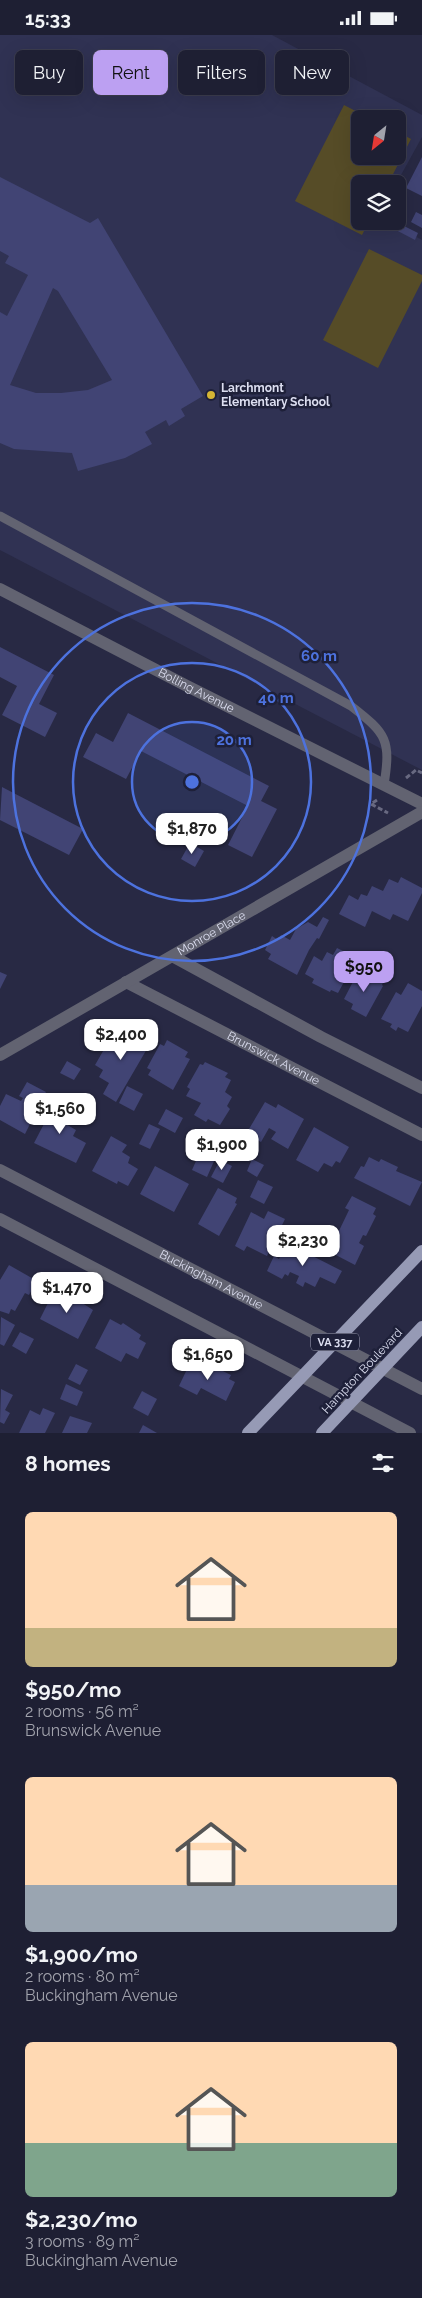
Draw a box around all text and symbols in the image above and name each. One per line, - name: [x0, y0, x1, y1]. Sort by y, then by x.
- text: 15:33: [25, 7, 71, 29]
- chip: Buy: [15, 50, 83, 95]
- chip: Rent: [93, 50, 168, 95]
- chip: Filters: [178, 50, 265, 95]
- chip: New: [275, 50, 349, 95]
- north arrow: [351, 110, 406, 165]
- map controls: [351, 110, 406, 230]
- button: layers: [351, 175, 406, 230]
- place label: Larchmont Elementary School: [221, 381, 330, 409]
- marker: Larchmont Elementary School: [205, 389, 217, 401]
- text: 60 m: [301, 647, 337, 665]
- street label: Bolling Avenue: [156, 665, 237, 716]
- text: 40 m: [258, 689, 294, 707]
- text: 20 m: [216, 731, 252, 749]
- centre of rings: [183, 773, 201, 791]
- pin: $1,870: [151, 813, 233, 855]
- text: $1,870: [167, 819, 217, 838]
- street label: Monroe Place: [175, 908, 248, 958]
- pin: $950: [334, 951, 394, 993]
- text: $950: [345, 957, 383, 976]
- pin: $2,400: [80, 1019, 162, 1061]
- text: $2,400: [95, 1025, 147, 1044]
- street label: Brunswick Avenue: [225, 1029, 322, 1088]
- pin: $1,560: [19, 1093, 101, 1135]
- text: $1,560: [35, 1099, 85, 1118]
- pin: $1,900: [181, 1129, 263, 1171]
- text: $1,900: [197, 1135, 247, 1154]
- pin: $2,230: [262, 1225, 344, 1267]
- text: $2,230: [278, 1231, 328, 1250]
- street label: Buckingham Avenue: [157, 1247, 265, 1312]
- pin: $1,470: [26, 1271, 108, 1314]
- text: $1,470: [42, 1278, 92, 1297]
- street label: Hampton Boulevard: [319, 1325, 405, 1417]
- road number: VA 337: [311, 1333, 359, 1350]
- pin: $1,650: [167, 1339, 249, 1381]
- text: $1,650: [183, 1345, 233, 1364]
- icon: filters: [369, 1449, 397, 1477]
- text: 8 homes: [25, 1451, 111, 1476]
- icon: home: [166, 1544, 256, 1634]
- text: $950/mo: [25, 1677, 121, 1702]
- text: 2 rooms · 56 m²: [25, 1702, 139, 1721]
- text: Brunswick Avenue: [25, 1721, 161, 1740]
- icon: home: [166, 1809, 256, 1899]
- text: $1,900/mo: [25, 1942, 138, 1967]
- text: 2 rooms · 80 m²: [25, 1967, 140, 1986]
- text: Buckingham Avenue: [25, 1986, 178, 2005]
- icon: home: [166, 2074, 256, 2164]
- text: $2,230/mo: [25, 2207, 138, 2232]
- text: 3 rooms · 89 m²: [25, 2232, 140, 2251]
- text: Buckingham Avenue: [25, 2251, 178, 2270]

